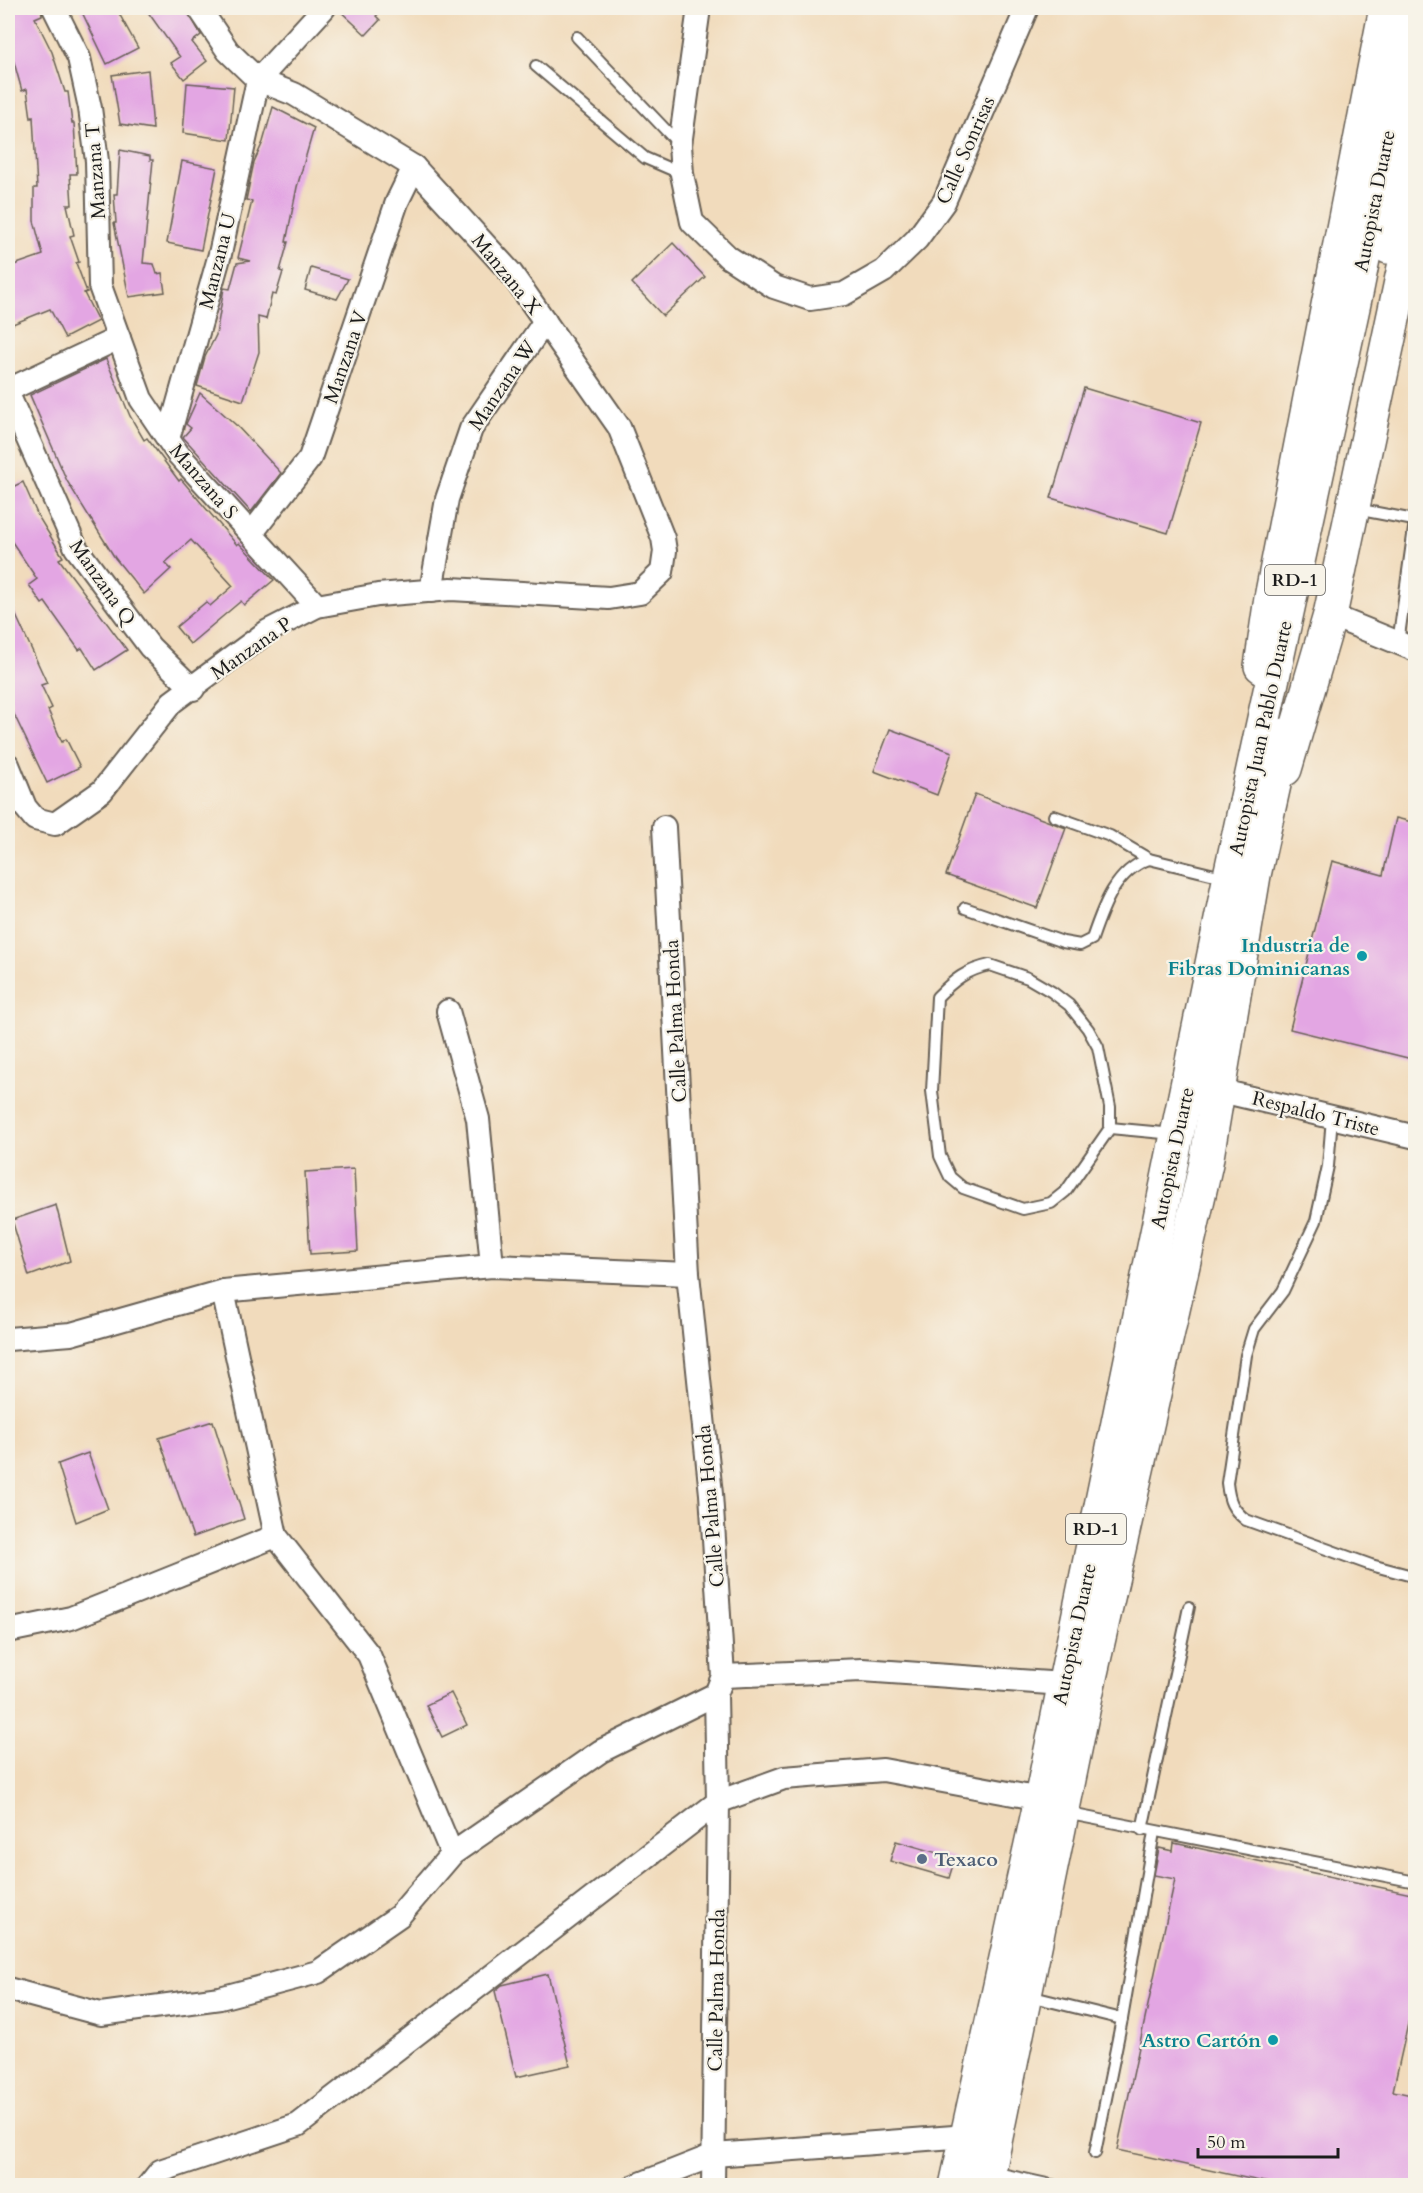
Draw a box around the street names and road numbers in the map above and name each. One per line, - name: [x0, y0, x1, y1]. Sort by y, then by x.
- street label: Calle Sonrisas: [930, 92, 1001, 209]
- street label: Manzana T: [79, 122, 112, 220]
- street label: Autopista Duarte: [1347, 128, 1402, 274]
- street label: Manzana U: [193, 210, 243, 312]
- street label: Manzana X: [465, 228, 548, 321]
- street label: Manzana V: [317, 307, 374, 407]
- street label: Manzana W: [462, 334, 543, 436]
- street label: Manzana S: [163, 438, 244, 525]
- street label: Manzana Q: [63, 534, 142, 631]
- road number: RD-1: [1265, 565, 1325, 595]
- street label: Manzana P: [205, 610, 298, 686]
- street label: Autopista Juan Pablo Duarte: [1222, 618, 1299, 858]
- street label: Calle Palma Honda: [658, 938, 693, 1103]
- street label: Autopista Duarte: [1144, 1085, 1201, 1231]
- street label: Respaldo Triste: [1249, 1085, 1382, 1142]
- street label: Calle Palma Honda: [690, 1423, 731, 1588]
- road number: RD-1: [1066, 1514, 1126, 1544]
- street label: Autopista Duarte: [1046, 1561, 1103, 1707]
- street label: Calle Palma Honda: [702, 1908, 731, 2072]

